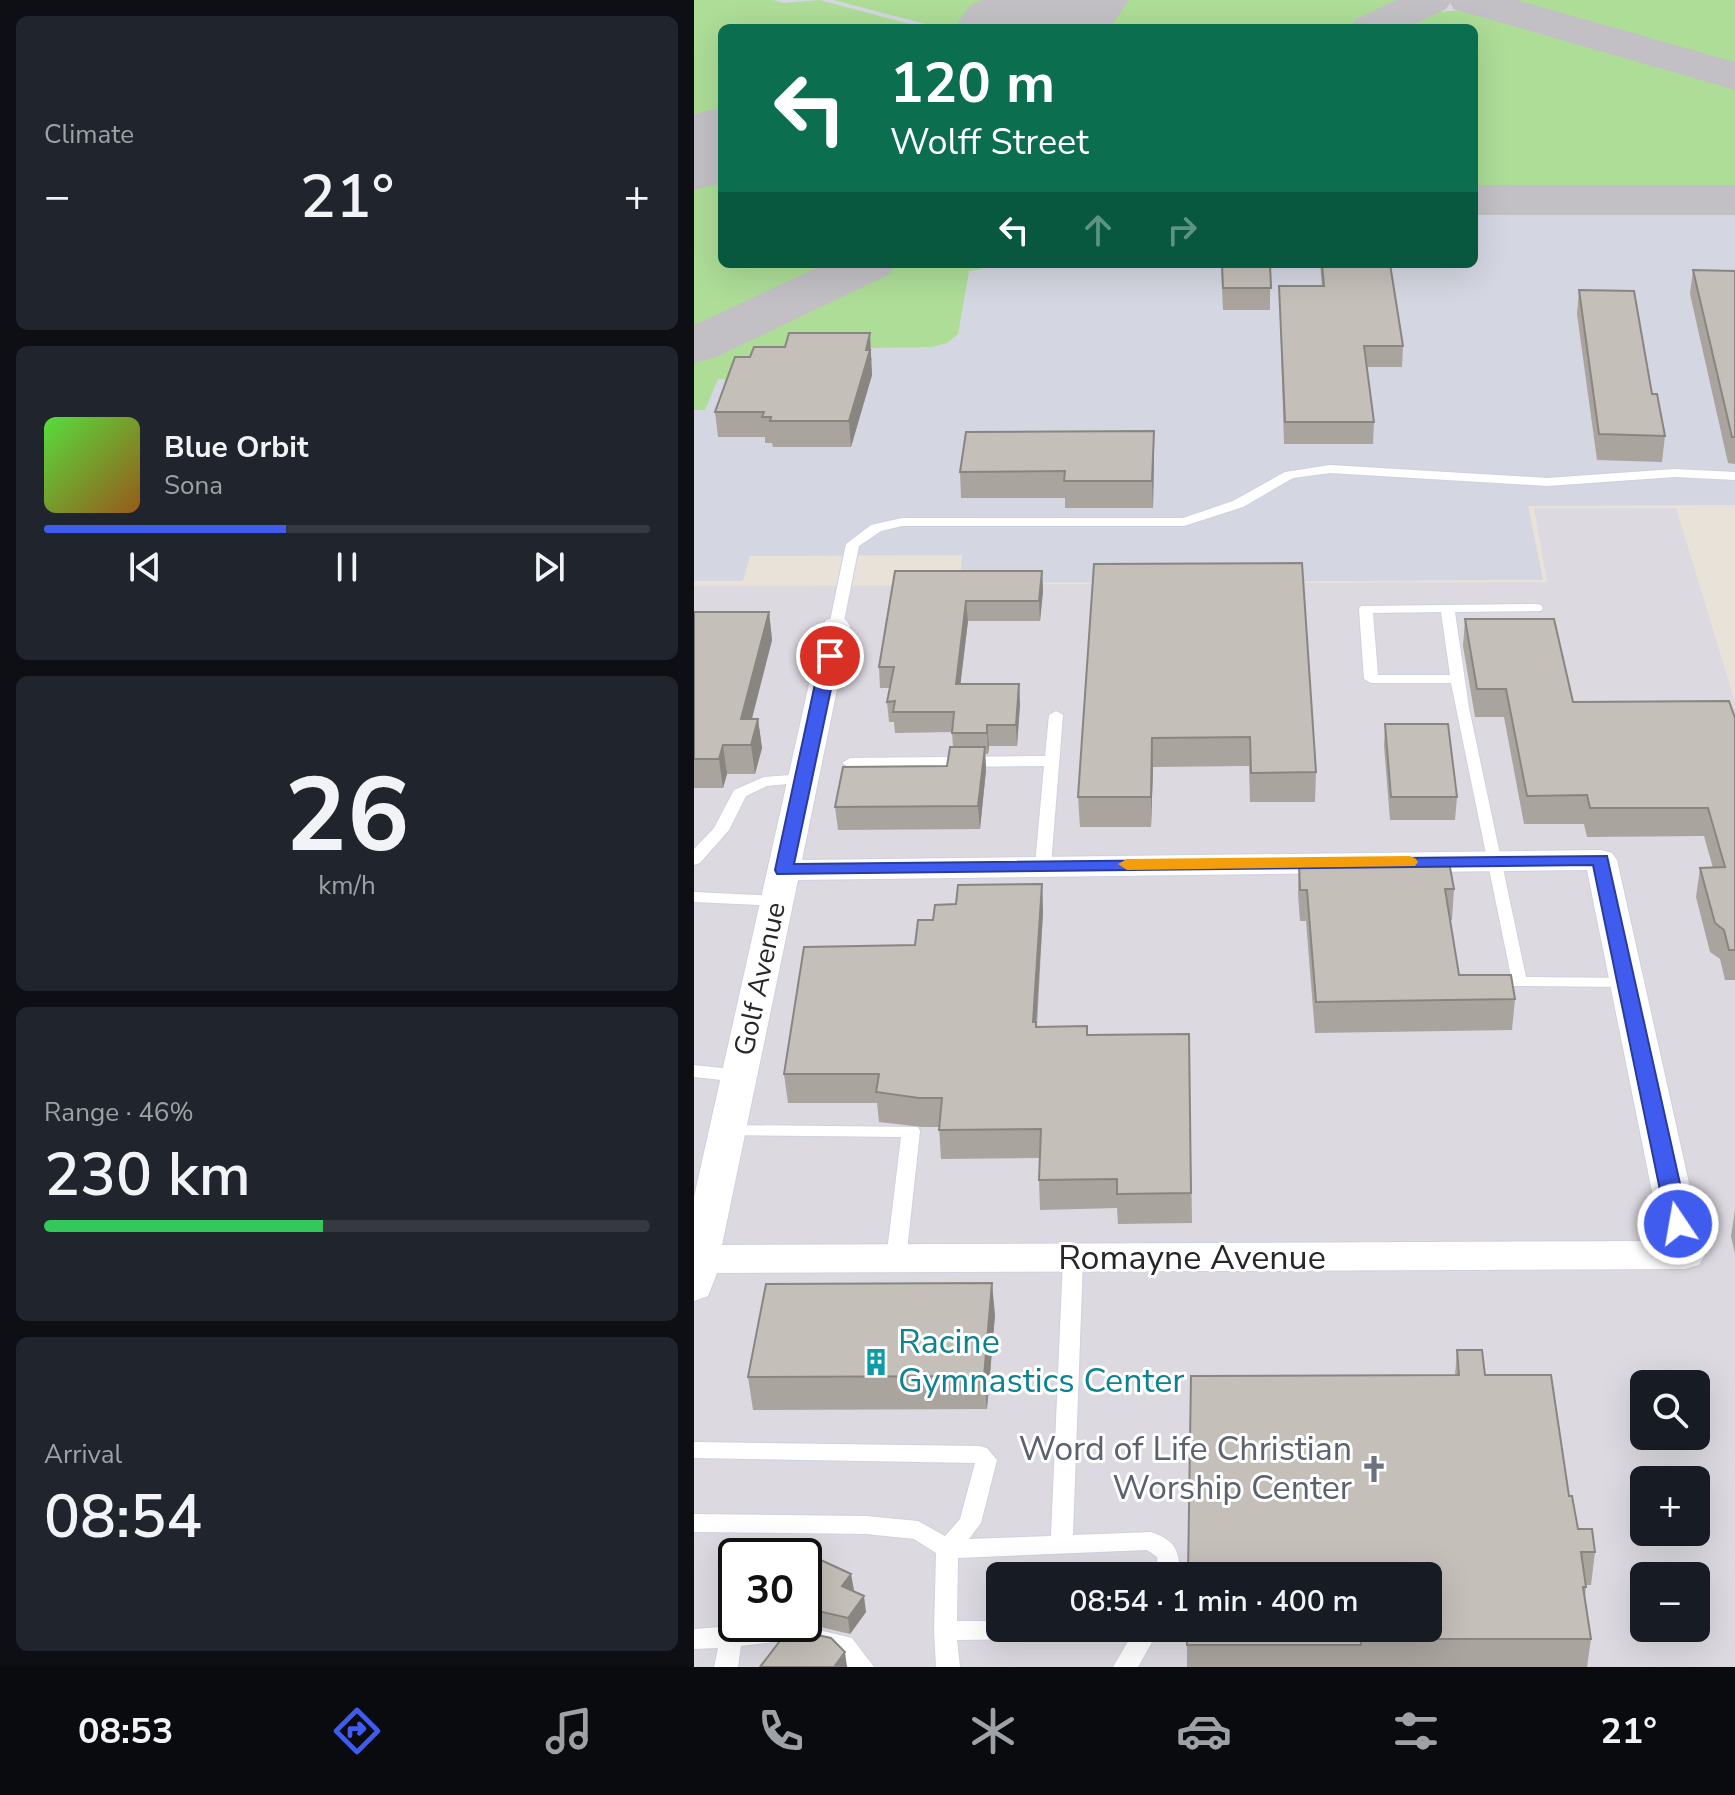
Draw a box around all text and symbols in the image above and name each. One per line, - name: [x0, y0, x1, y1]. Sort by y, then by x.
- text: 120 m: [890, 45, 1055, 122]
- icon: left: [758, 56, 862, 160]
- text: Climate: [44, 117, 134, 152]
- text: Wolff Street: [890, 118, 1089, 167]
- text: 21°: [300, 156, 394, 238]
- text: −: [44, 167, 70, 227]
- text: +: [624, 167, 650, 227]
- icon: left: [992, 208, 1036, 252]
- icon: ahead: [1076, 208, 1120, 252]
- icon: right: [1160, 208, 1204, 252]
- text: Blue Orbit: [164, 427, 308, 468]
- text: Sona: [164, 468, 223, 503]
- icon: previous: [123, 545, 167, 589]
- icon: pause: [325, 545, 369, 589]
- icon: next: [527, 545, 571, 589]
- pin: [796, 622, 864, 690]
- icon: arrive: [808, 634, 852, 678]
- text: 26: [285, 745, 409, 887]
- text: km/h: [318, 868, 376, 903]
- street label: Golf Avenue: [725, 899, 795, 1059]
- text: Range · 46%: [44, 1095, 194, 1130]
- text: 230 km: [44, 1134, 251, 1216]
- position arrow: [1636, 1182, 1720, 1266]
- street label: Romayne Avenue: [1058, 1235, 1326, 1281]
- place label: Racine Gymnastics Center: [898, 1319, 1184, 1404]
- building icon: Racine Gymnastics Center: [861, 1347, 891, 1377]
- map controls: [1630, 1370, 1710, 1642]
- button: search: [1630, 1370, 1710, 1450]
- place label: Word of Life Christian Worship Center: [1019, 1426, 1352, 1511]
- text: Arrival: [44, 1437, 122, 1472]
- church icon: Word of Life Christian Worship Center: [1359, 1454, 1389, 1484]
- button: +: [1630, 1466, 1710, 1546]
- text: 08:54: [44, 1476, 202, 1558]
- speed limit sign: 30: [718, 1538, 822, 1642]
- button: −: [1630, 1562, 1710, 1642]
- text: 08:54 · 1 min · 400 m: [1069, 1581, 1359, 1622]
- icon: directions: [329, 1703, 385, 1759]
- icon: music: [541, 1703, 597, 1759]
- icon: phone: [753, 1703, 809, 1759]
- icon: climate: [965, 1703, 1021, 1759]
- icon: car: [1176, 1703, 1232, 1759]
- icon: filters: [1388, 1703, 1444, 1759]
- text: 08:53: [78, 1707, 173, 1756]
- text: 21°: [1600, 1707, 1657, 1756]

